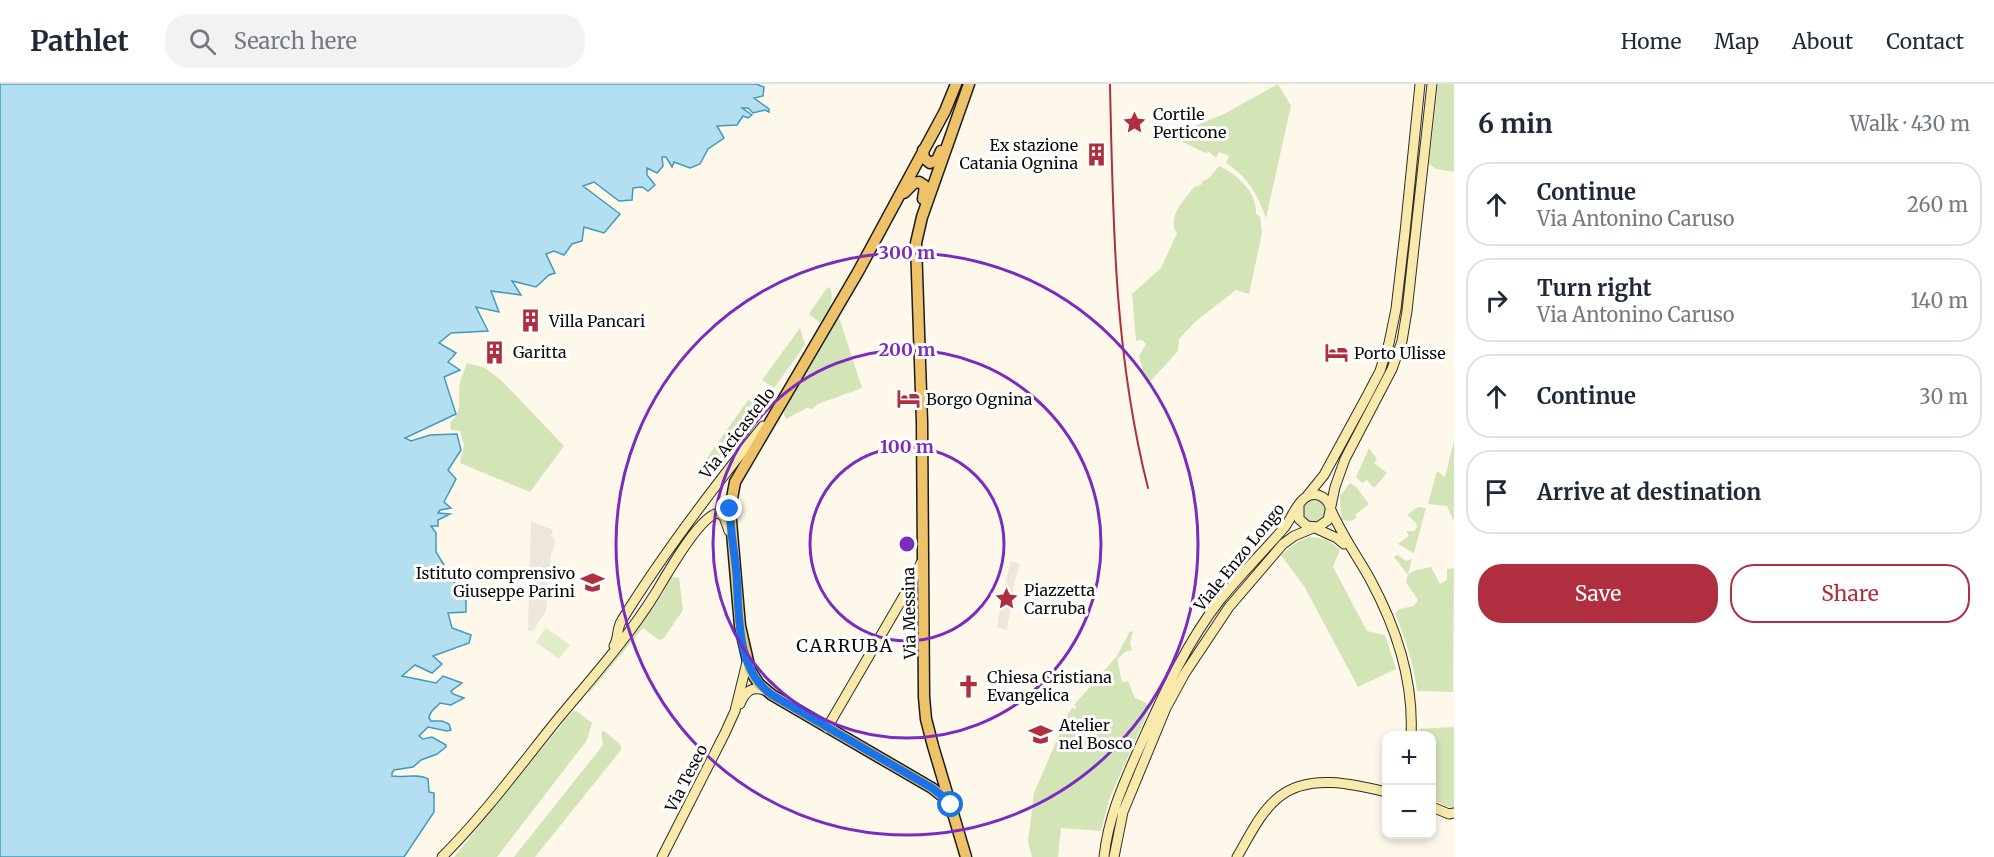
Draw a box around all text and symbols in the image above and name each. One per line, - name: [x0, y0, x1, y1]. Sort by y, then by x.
- search box: [165, 14, 585, 68]
- text: Pathlet: [30, 23, 129, 59]
- icon: search: [186, 25, 219, 58]
- text: Search here: [234, 27, 357, 55]
- text: Home: [1621, 28, 1681, 55]
- text: Map: [1714, 28, 1759, 55]
- text: About: [1792, 28, 1853, 55]
- text: Contact: [1886, 28, 1964, 55]
- place label: Cortile Perticone: [1153, 104, 1226, 142]
- text: 6 min: [1478, 107, 1553, 140]
- place icon: Cortile Perticone: [1122, 110, 1148, 136]
- text: Walk · 430 m: [1850, 111, 1970, 136]
- place label: Ex stazione Catania Ognina: [959, 135, 1078, 173]
- building icon: Ex stazione Catania Ognina: [1083, 141, 1109, 167]
- text: Continue: [1537, 178, 1636, 206]
- icon: ahead: [1480, 188, 1513, 221]
- text: 260 m: [1907, 192, 1968, 217]
- text: Via Antonino Caruso: [1537, 206, 1735, 231]
- text: 300 m: [879, 241, 935, 264]
- text: Turn right: [1537, 274, 1651, 302]
- icon: right: [1480, 284, 1513, 317]
- text: 140 m: [1911, 288, 1968, 313]
- text: Via Antonino Caruso: [1537, 302, 1735, 327]
- building icon: Villa Pancari: [518, 308, 544, 334]
- place label: Villa Pancari: [548, 311, 645, 331]
- text: 200 m: [879, 338, 935, 361]
- building icon: Garitta: [482, 339, 508, 365]
- hotel icon: Porto Ulisse: [1323, 340, 1349, 366]
- place label: Garitta: [513, 342, 567, 362]
- place label: Porto Ulisse: [1354, 343, 1446, 363]
- icon: ahead: [1480, 380, 1513, 413]
- text: Continue: [1537, 382, 1636, 410]
- street label: Via Acicastello: [695, 383, 779, 483]
- text: 30 m: [1919, 384, 1968, 409]
- hotel icon: Borgo Ognina: [895, 386, 921, 412]
- place label: Borgo Ognina: [926, 389, 1033, 409]
- text: 100 m: [880, 435, 934, 458]
- icon: arrive: [1480, 476, 1513, 509]
- text: Arrive at destination: [1537, 478, 1761, 506]
- route end: [716, 495, 742, 521]
- street label: Viale Enzo Longo: [1189, 499, 1289, 616]
- centre of rings: [897, 534, 917, 554]
- place label: Istituto comprensivo Giuseppe Parini: [416, 563, 575, 601]
- button: Save: [1478, 564, 1718, 623]
- button: Share: [1730, 564, 1970, 623]
- street label: Via Messina: [898, 566, 920, 660]
- school or university icon: Istituto comprensivo Giuseppe Parini: [580, 569, 606, 595]
- place label: Piazzetta Carruba: [1024, 580, 1096, 618]
- place icon: Piazzetta Carruba: [993, 586, 1019, 612]
- district label: CARRUBA: [796, 634, 894, 657]
- place label: Chiesa Cristiana Evangelica: [987, 667, 1112, 705]
- church icon: Chiesa Cristiana Evangelica: [956, 673, 982, 699]
- place label: Atelier nel Bosco: [1058, 715, 1132, 753]
- school or university icon: Atelier nel Bosco: [1028, 721, 1054, 747]
- map controls: [1382, 731, 1436, 839]
- button: +: [1382, 731, 1436, 785]
- street label: Via Teseo: [660, 741, 711, 816]
- button: −: [1382, 785, 1436, 839]
- route start: [937, 791, 963, 817]

